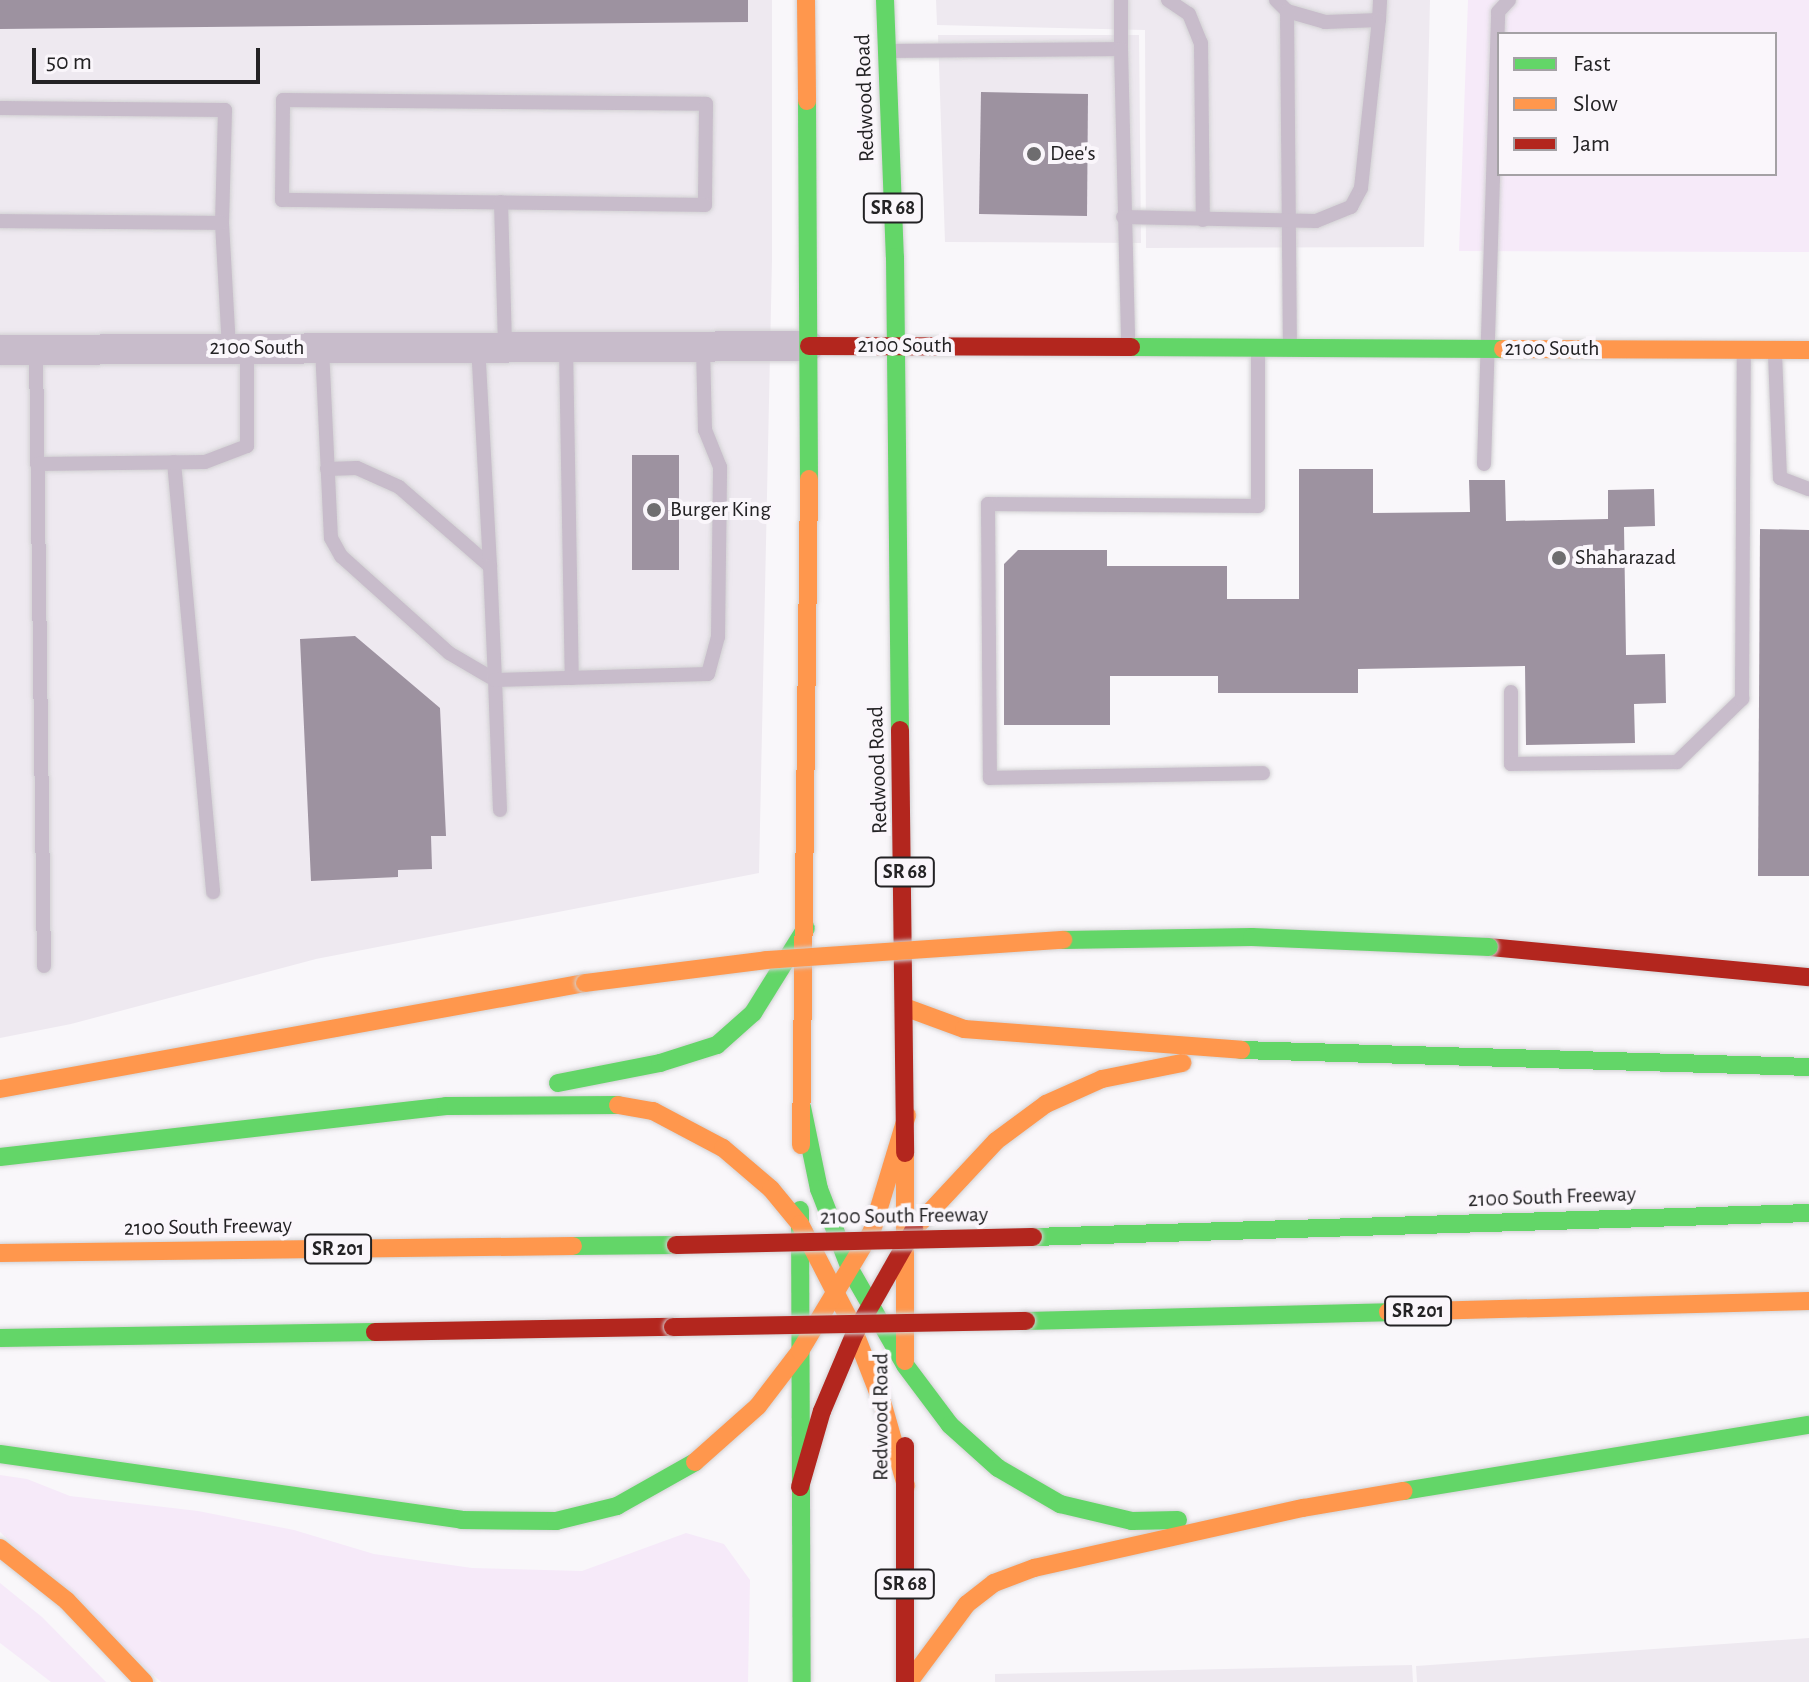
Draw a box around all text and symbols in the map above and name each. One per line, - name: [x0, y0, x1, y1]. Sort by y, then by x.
- scale bar: [36, 32, 264, 82]
- legend: [1497, 32, 1777, 176]
- street label: Redwood Road: [850, 34, 880, 162]
- text: 50 m: [46, 50, 92, 74]
- text: Fast: [1573, 52, 1610, 76]
- text: Slow: [1573, 92, 1618, 116]
- text: Jam: [1573, 132, 1610, 156]
- place label: Dee's: [1050, 141, 1096, 167]
- marker: Dee's: [1025, 145, 1043, 163]
- road number: SR 68: [861, 192, 925, 224]
- street label: 2100 South: [858, 333, 952, 359]
- street label: 2100 South: [210, 335, 304, 361]
- street label: 2100 South: [1505, 336, 1599, 362]
- place label: Burger King: [670, 497, 771, 523]
- marker: Burger King: [645, 501, 663, 519]
- place label: Shaharazad: [1575, 545, 1676, 571]
- marker: Shaharazad: [1550, 549, 1568, 567]
- street label: Redwood Road: [863, 706, 893, 834]
- road number: SR 68: [873, 856, 937, 888]
- street label: 2100 South Freeway: [1467, 1181, 1637, 1213]
- street label: 2100 South Freeway: [820, 1201, 988, 1231]
- street label: 2100 South Freeway: [124, 1212, 292, 1242]
- road number: SR 201: [304, 1233, 372, 1265]
- road number: SR 201: [1384, 1295, 1452, 1327]
- street label: Redwood Road: [868, 1353, 894, 1481]
- road number: SR 68: [873, 1568, 937, 1600]

